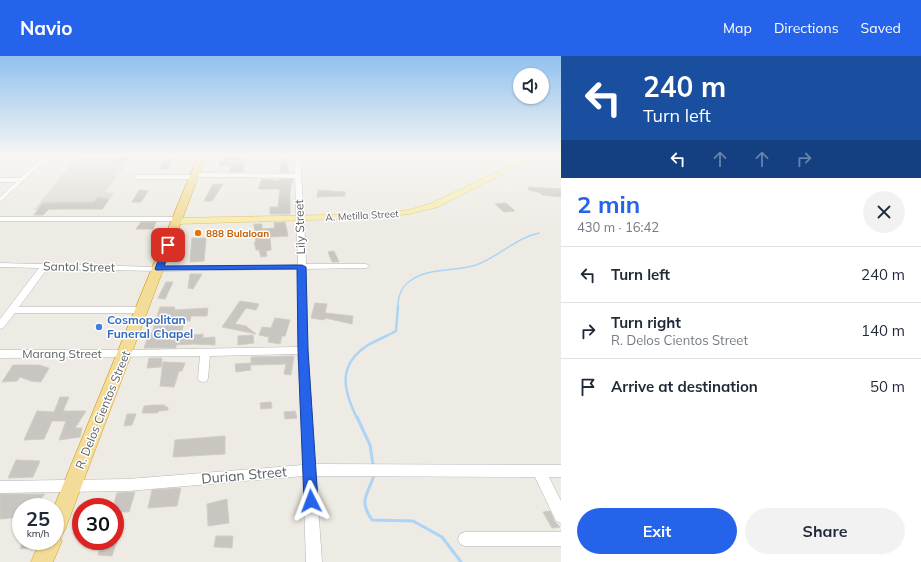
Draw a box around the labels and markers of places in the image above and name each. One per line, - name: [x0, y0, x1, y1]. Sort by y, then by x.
- place label: 888 Bulaloan: [206, 227, 269, 240]
- pin: [151, 228, 185, 262]
- marker: 888 Bulaloan: [193, 228, 203, 238]
- place label: Cosmopolitan Funeral Chapel: [107, 312, 193, 341]
- marker: Cosmopolitan Funeral Chapel: [94, 322, 104, 332]

